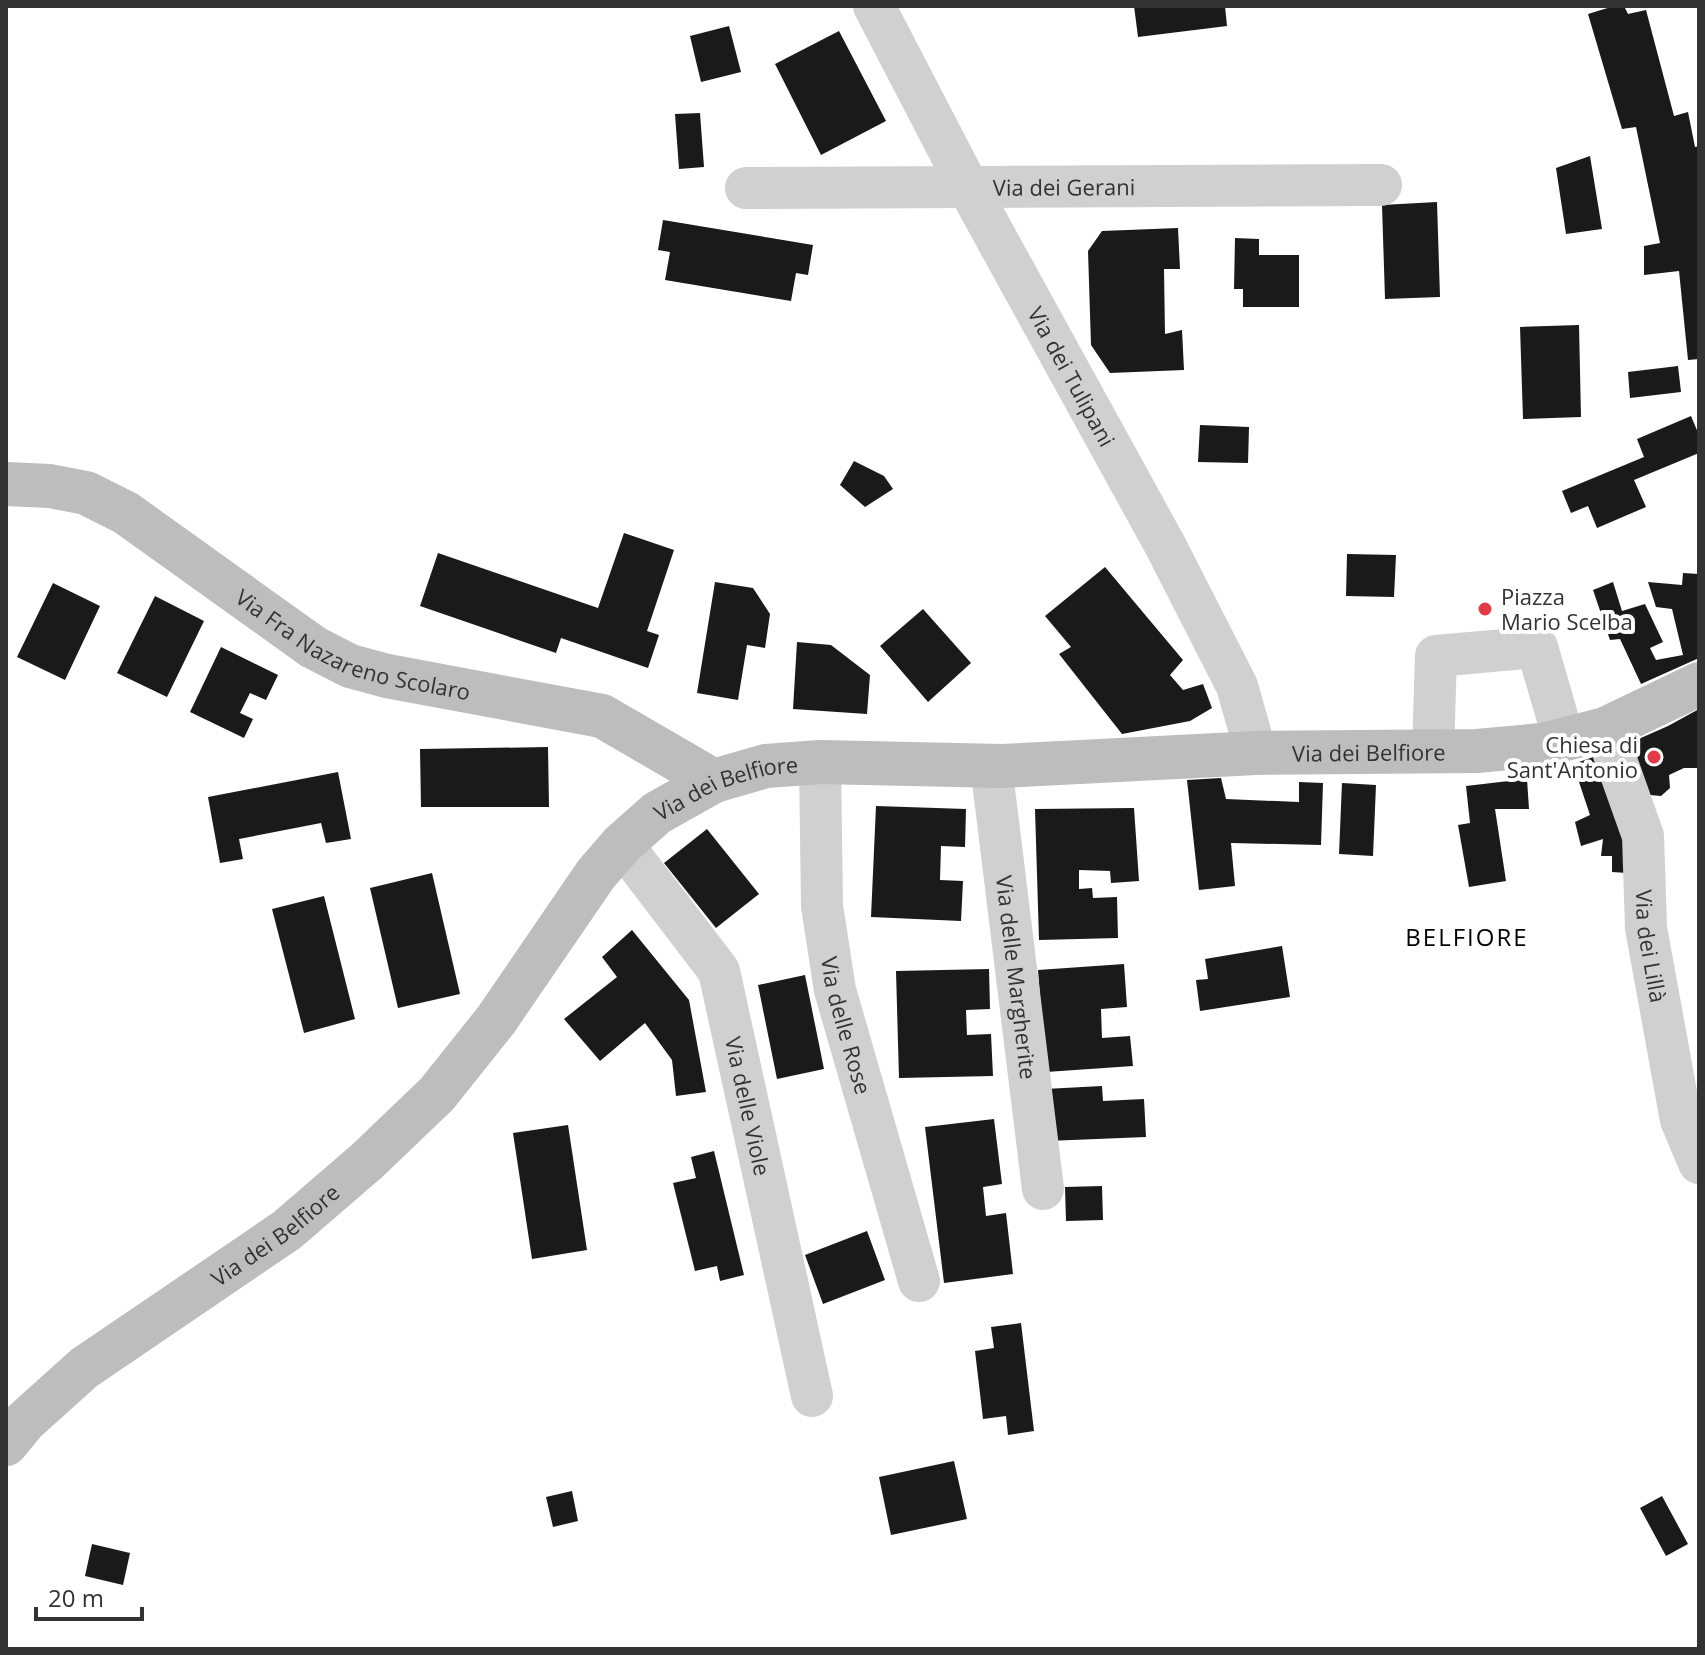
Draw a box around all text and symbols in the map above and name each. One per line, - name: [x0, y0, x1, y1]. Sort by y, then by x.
- street label: Via dei Gerani: [993, 171, 1135, 202]
- street label: Via dei Tulipani: [1022, 301, 1123, 452]
- place label: Piazza Mario Scelba: [1501, 581, 1633, 636]
- street label: Via Fra Nazareno Scolaro: [230, 582, 473, 706]
- marker: Piazza Mario Scelba: [1476, 600, 1494, 618]
- place label: Chiesa di Sant'Antonio: [1507, 729, 1638, 784]
- street label: Via dei Belfiore: [1292, 736, 1446, 768]
- marker: Chiesa di Sant'Antonio: [1645, 748, 1663, 766]
- street label: Via dei Belfiore: [648, 749, 799, 827]
- street label: Via delle Margherite: [990, 874, 1044, 1081]
- street label: Via dei Lillà: [1630, 889, 1674, 1005]
- district label: BELFIORE: [1405, 920, 1529, 953]
- street label: Via delle Rose: [815, 954, 879, 1098]
- street label: Via delle Viole: [719, 1034, 778, 1178]
- street label: Via dei Belfiore: [205, 1177, 345, 1293]
- scale bar: [36, 1571, 142, 1621]
- text: 20 m: [48, 1581, 104, 1614]

